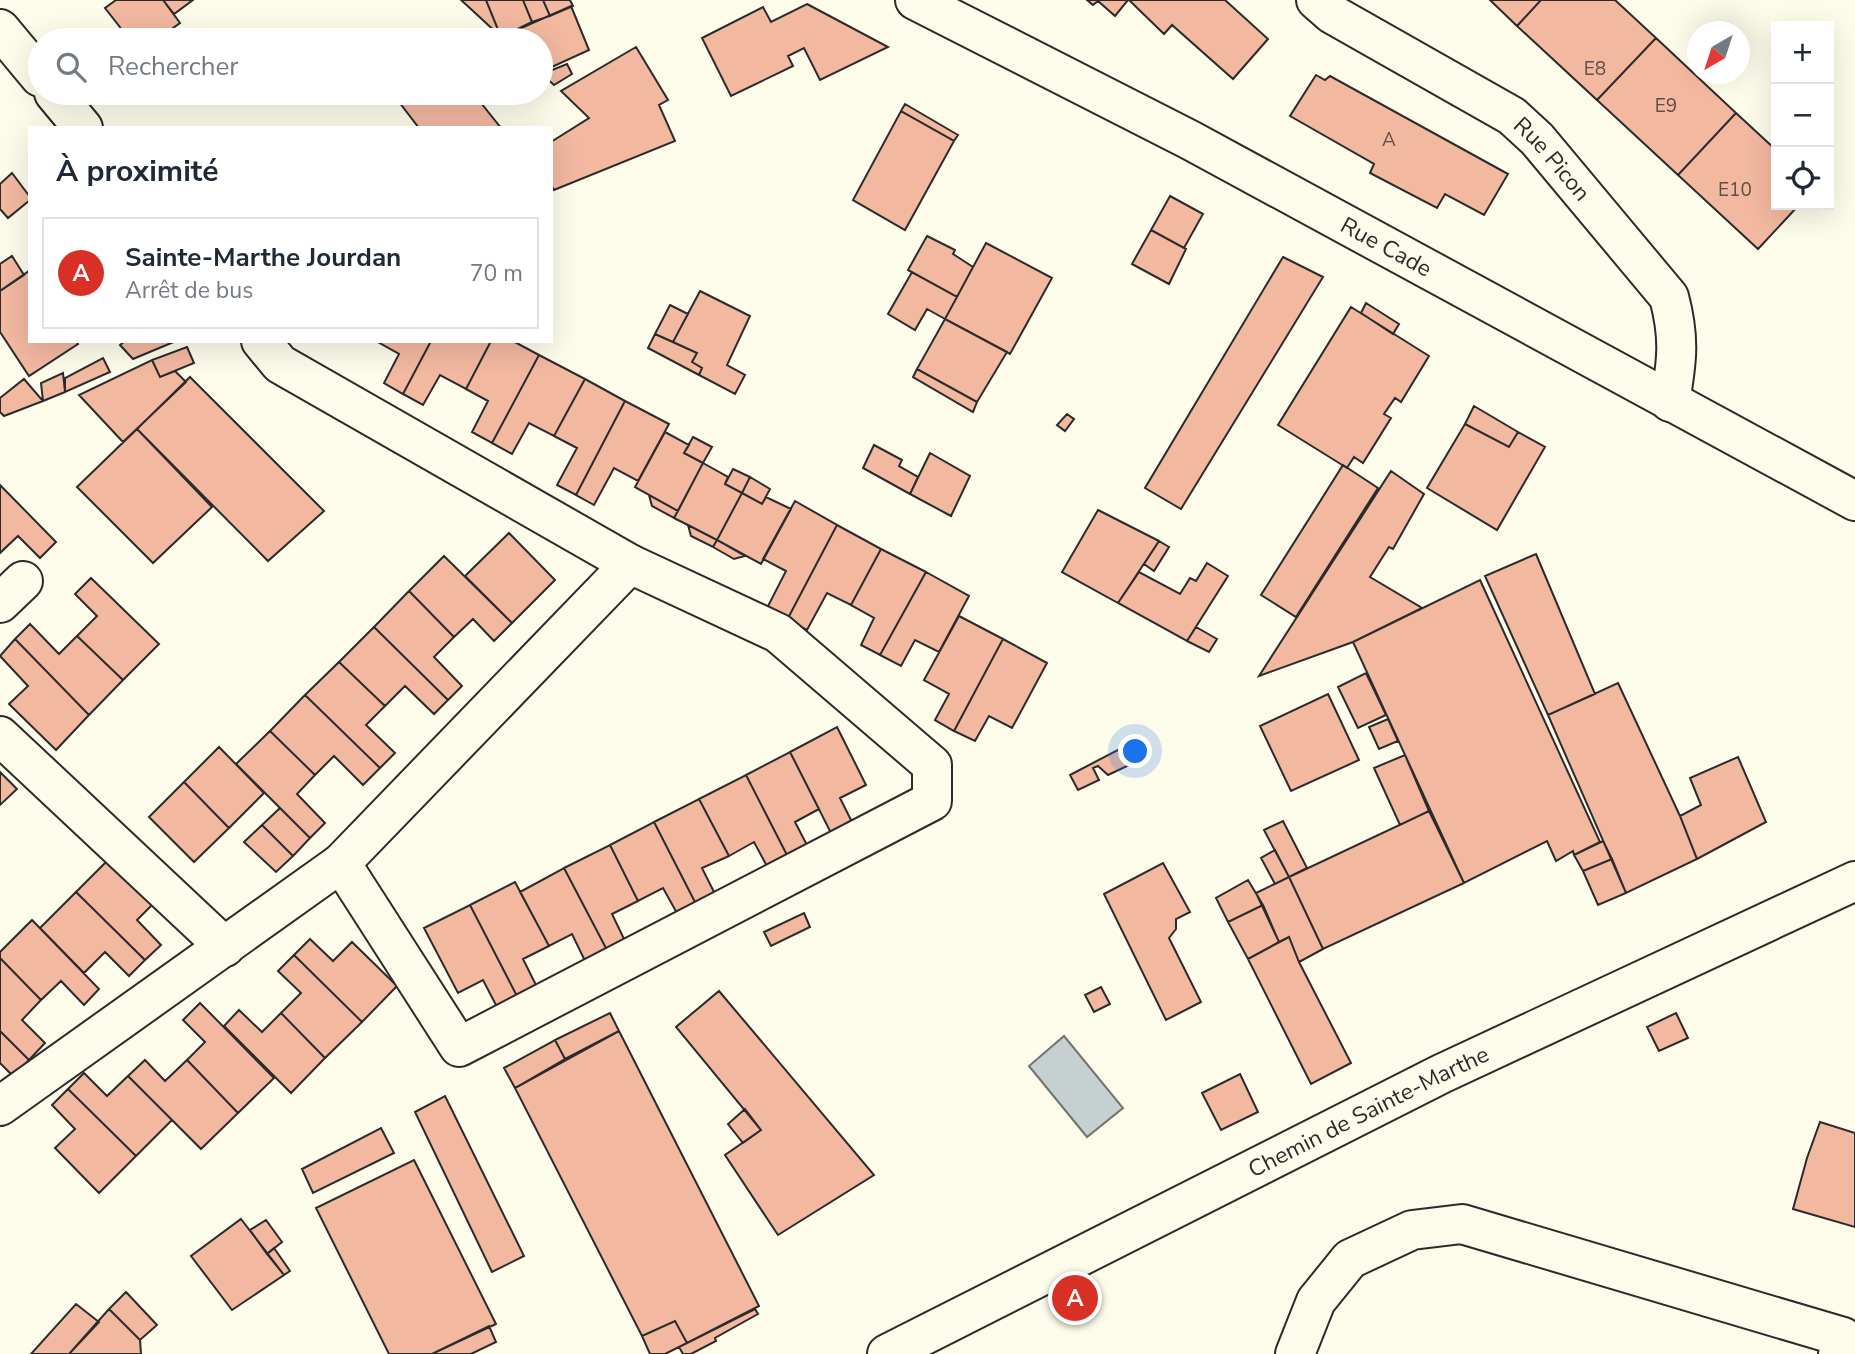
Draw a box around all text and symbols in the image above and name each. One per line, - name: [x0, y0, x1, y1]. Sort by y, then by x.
- north arrow: [1687, 21, 1750, 84]
- map controls: [1771, 21, 1834, 210]
- button: +: [1771, 21, 1834, 84]
- search box: [28, 28, 553, 105]
- icon: search: [52, 48, 90, 86]
- text: Rechercher: [108, 49, 239, 84]
- house number: E8: [1584, 56, 1606, 82]
- button: −: [1771, 84, 1834, 147]
- house number: E9: [1655, 93, 1677, 119]
- street label: Rue Picon: [1507, 110, 1598, 207]
- house number: A: [1382, 127, 1396, 153]
- button: locate: [1771, 147, 1834, 210]
- text: À proximité: [56, 151, 218, 192]
- house number: E10: [1718, 177, 1752, 203]
- street label: Rue Cade: [1335, 209, 1437, 284]
- text: Sainte-Marthe Jourdan: [125, 240, 401, 275]
- text: A: [72, 258, 90, 289]
- text: 70 m: [470, 258, 523, 289]
- text: Arrêt de bus: [125, 275, 253, 306]
- your location: [1118, 734, 1152, 768]
- street label: Chemin de Sainte-Marthe: [1243, 1038, 1494, 1185]
- pin: A: [1052, 1272, 1098, 1324]

